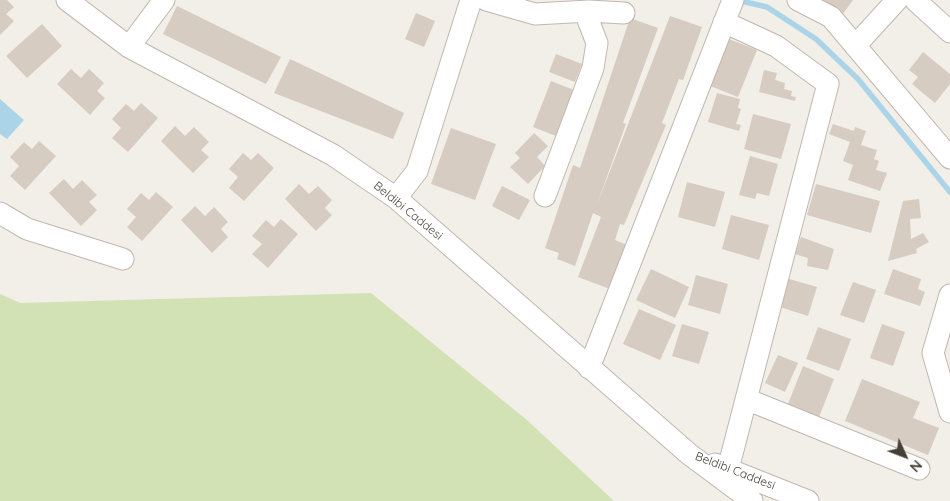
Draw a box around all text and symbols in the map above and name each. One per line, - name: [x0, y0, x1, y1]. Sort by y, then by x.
- street label: Beldibi Caddesi: [371, 179, 445, 243]
- north arrow: [880, 431, 930, 481]
- street label: Beldibi Caddesi: [693, 449, 777, 493]
- text: N: [906, 456, 926, 476]

